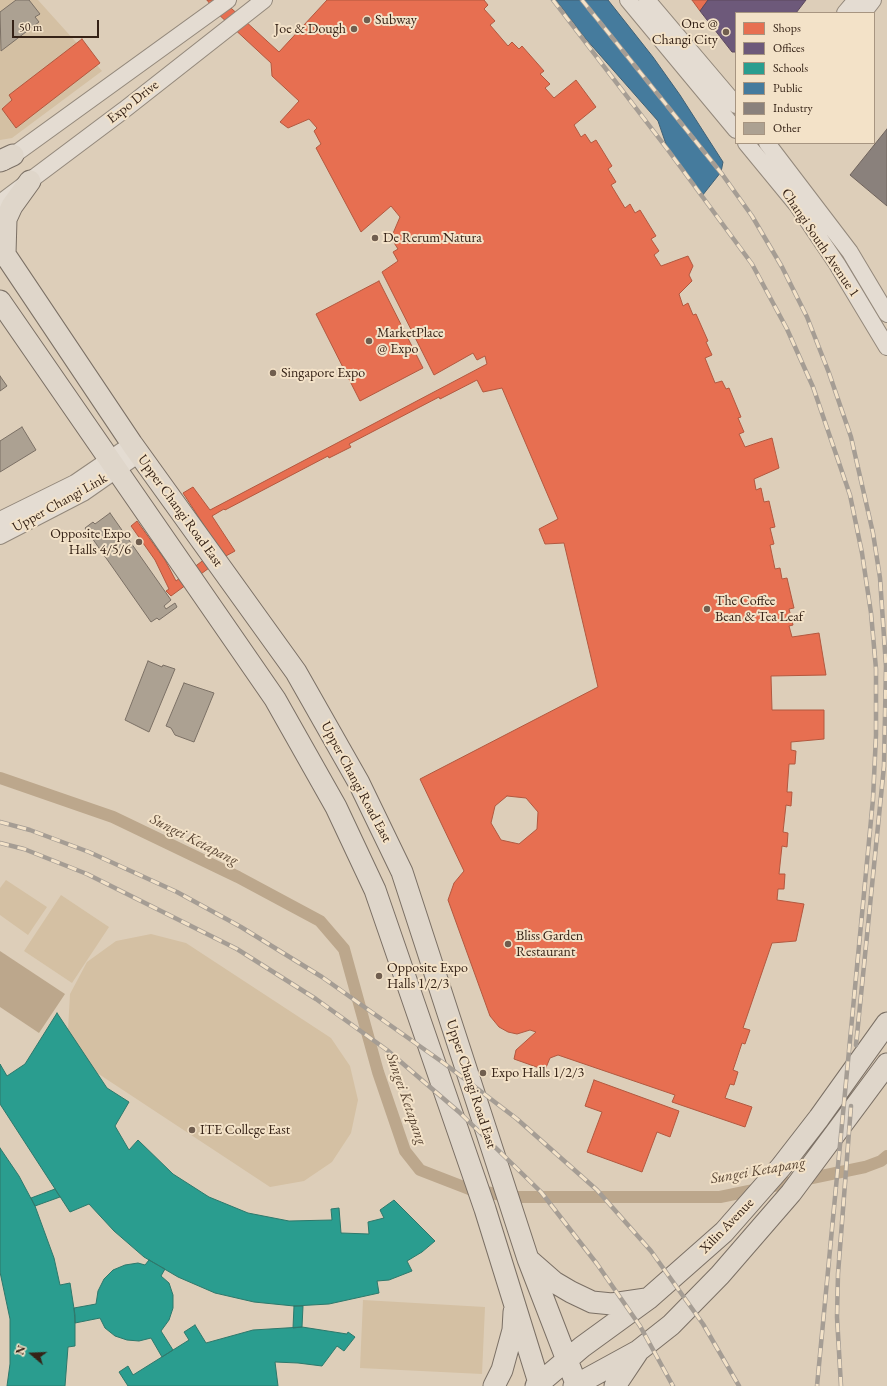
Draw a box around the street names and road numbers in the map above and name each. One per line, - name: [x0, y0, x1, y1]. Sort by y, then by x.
- street label: Expo Drive: [104, 77, 162, 127]
- street label: Changi South Avenue 1: [777, 186, 863, 300]
- street label: Upper Changi Road East: [134, 452, 226, 570]
- street label: Upper Changi Link: [10, 470, 110, 536]
- street label: Upper Changi Road East: [317, 719, 395, 845]
- street label: Upper Changi Road East: [442, 1017, 500, 1151]
- street label: Xilin Avenue: [696, 1195, 758, 1257]

